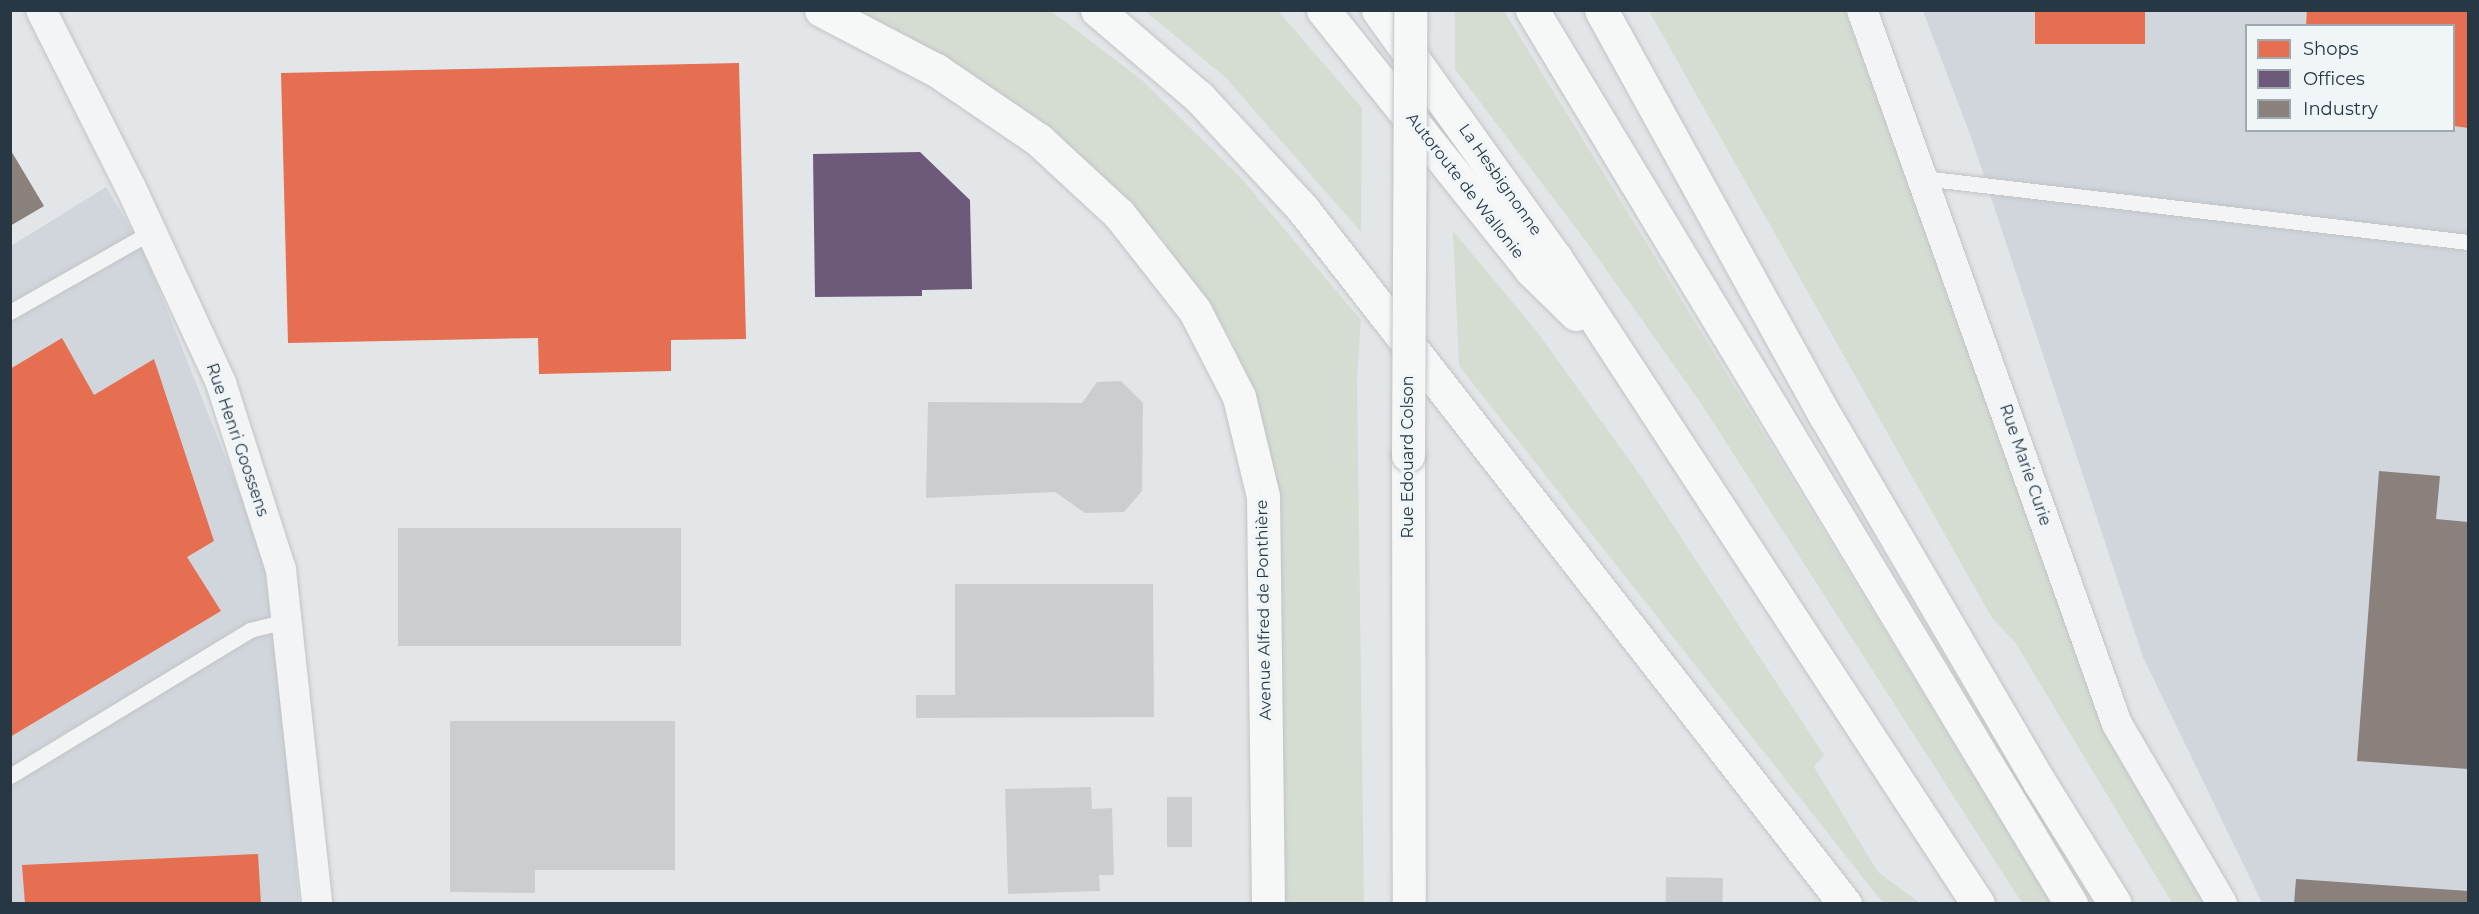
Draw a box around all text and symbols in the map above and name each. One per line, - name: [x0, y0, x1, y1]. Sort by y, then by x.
- legend: [2245, 24, 2455, 132]
- text: Shops: [2303, 38, 2359, 60]
- text: Offices: [2303, 68, 2365, 90]
- text: Industry: [2303, 98, 2378, 120]
- street label: Autoroute de Wallonie: [1402, 109, 1528, 263]
- street label: La Hesbignonne: [1454, 121, 1546, 239]
- street label: Rue Henri Goossens: [202, 361, 272, 519]
- street label: Rue Edouard Colson: [1398, 375, 1418, 539]
- street label: Rue Marie Curie: [1995, 402, 2055, 528]
- street label: Avenue Alfred de Ponthière: [1252, 500, 1276, 720]

